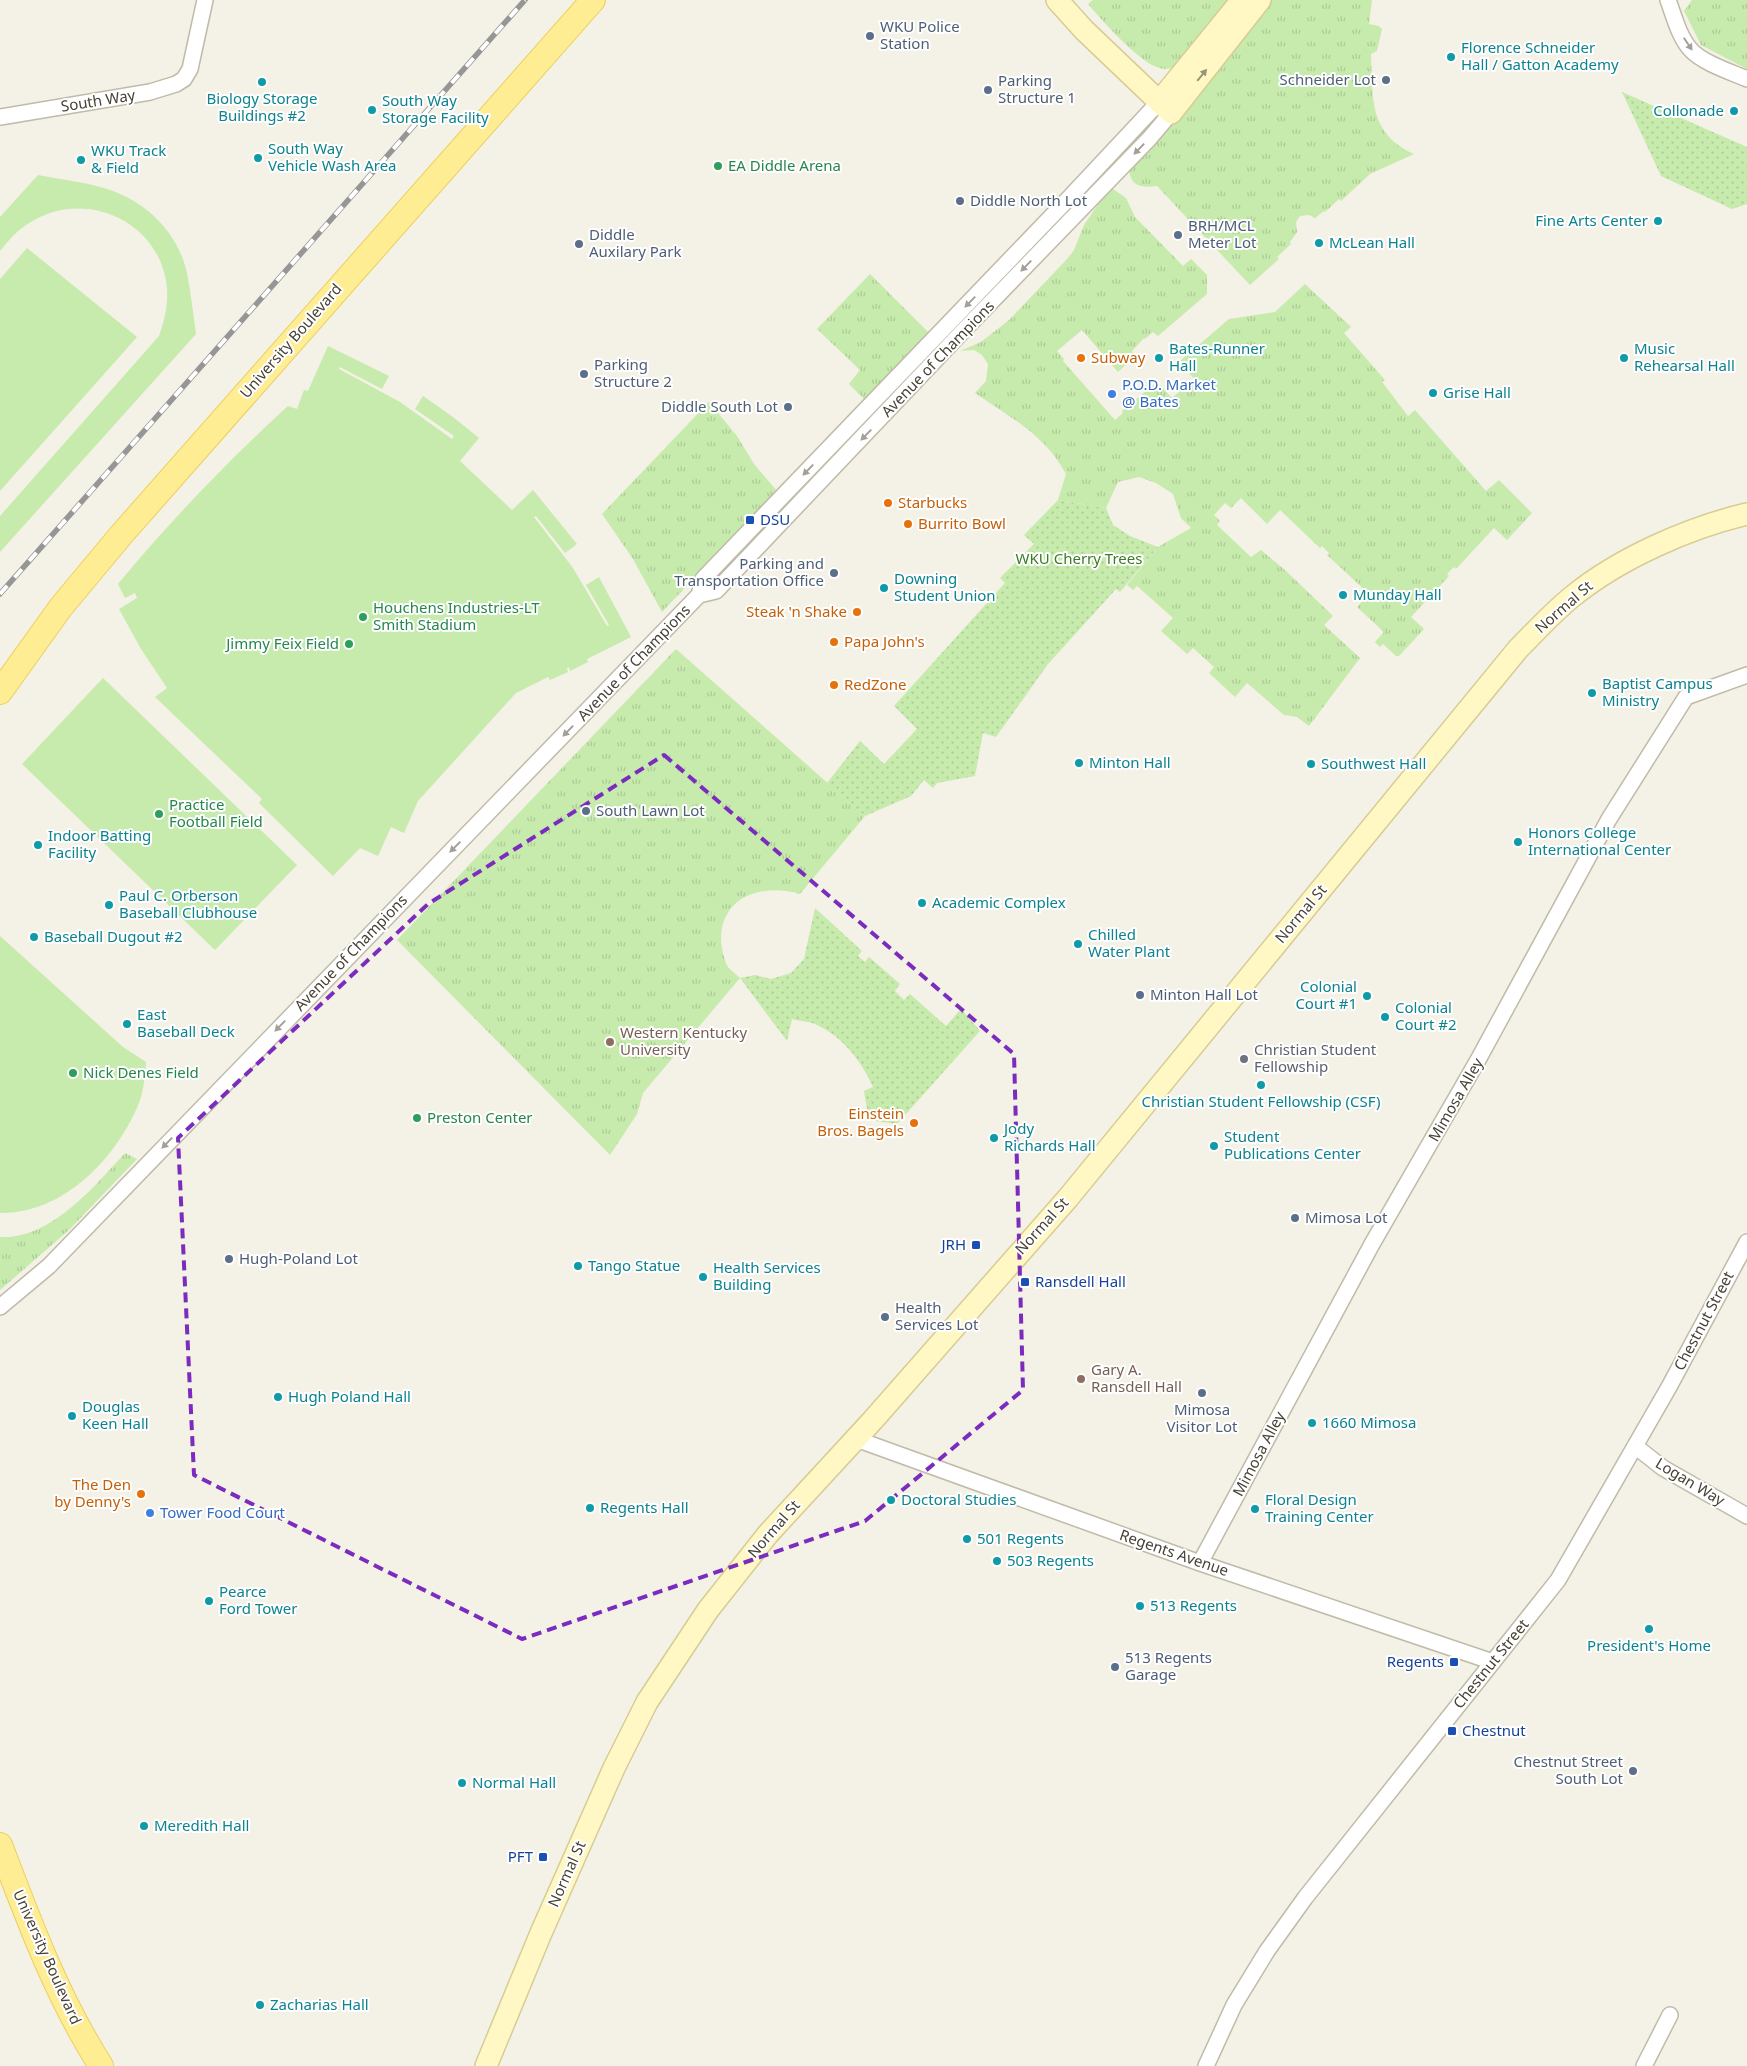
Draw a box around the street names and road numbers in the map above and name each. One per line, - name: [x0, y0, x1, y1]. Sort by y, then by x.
- street label: South Way: [59, 84, 137, 116]
- street label: University Boulevard: [235, 279, 346, 402]
- street label: Avenue of Champions: [876, 296, 998, 421]
- street label: Normal St: [1530, 575, 1597, 637]
- street label: Avenue of Champions: [572, 600, 694, 725]
- street label: Normal St: [1270, 879, 1331, 947]
- street label: Avenue of Champions: [289, 890, 411, 1015]
- street label: Mimosa Alley: [1423, 1054, 1487, 1145]
- street label: Normal St: [1010, 1192, 1073, 1258]
- street label: Chestnut Street: [1669, 1267, 1738, 1374]
- street label: Mimosa Alley: [1227, 1407, 1289, 1499]
- street label: Logan Way: [1652, 1453, 1729, 1510]
- street label: Normal St: [743, 1495, 804, 1562]
- street label: Regents Avenue: [1117, 1524, 1231, 1580]
- street label: Chestnut Street: [1448, 1614, 1533, 1712]
- street label: Normal St: [543, 1837, 590, 1910]
- street label: University Boulevard: [9, 1886, 87, 2027]

